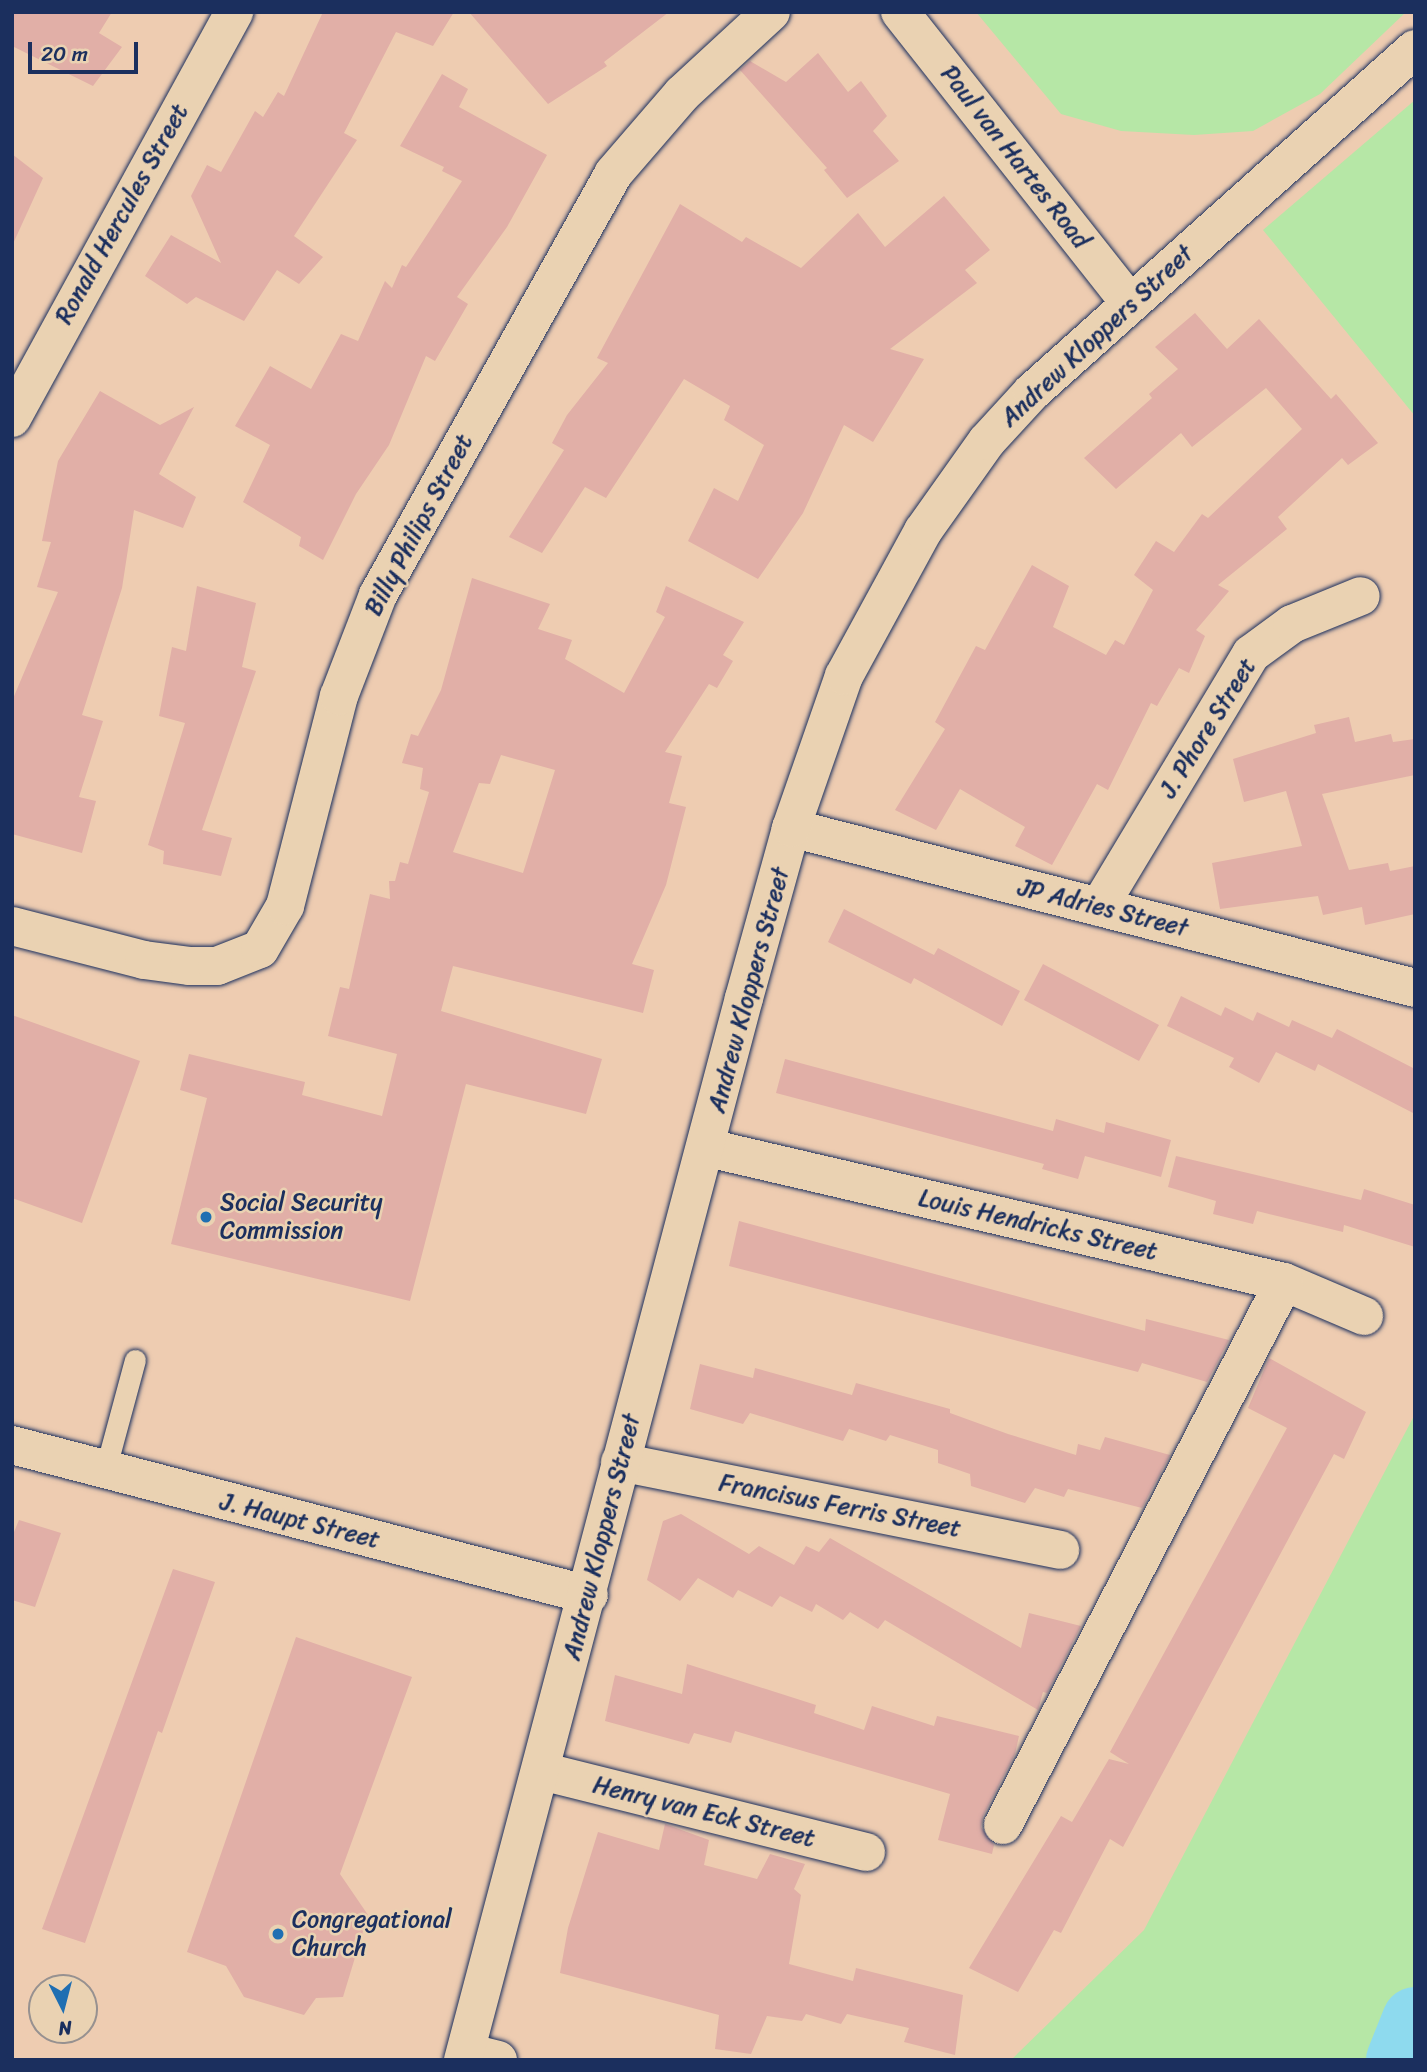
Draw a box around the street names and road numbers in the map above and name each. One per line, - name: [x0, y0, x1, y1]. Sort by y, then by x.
- street label: Paul van Hartes Road: [935, 60, 1095, 254]
- street label: Ronald Hercules Street: [50, 99, 194, 329]
- street label: Andrew Kloppers Street: [994, 239, 1200, 433]
- street label: Billy Philips Street: [359, 430, 479, 620]
- street label: J. Phore Street: [1153, 652, 1263, 804]
- street label: Andrew Kloppers Street: [702, 863, 796, 1117]
- street label: JP Adries Street: [1015, 873, 1191, 943]
- street label: Louis Hendricks Street: [917, 1184, 1159, 1266]
- street label: Andrew Kloppers Street: [557, 1410, 647, 1664]
- street label: Francisus Ferris Street: [717, 1468, 963, 1544]
- street label: J. Haupt Street: [216, 1487, 384, 1555]
- street label: Henry van Eck Street: [590, 1771, 818, 1853]

